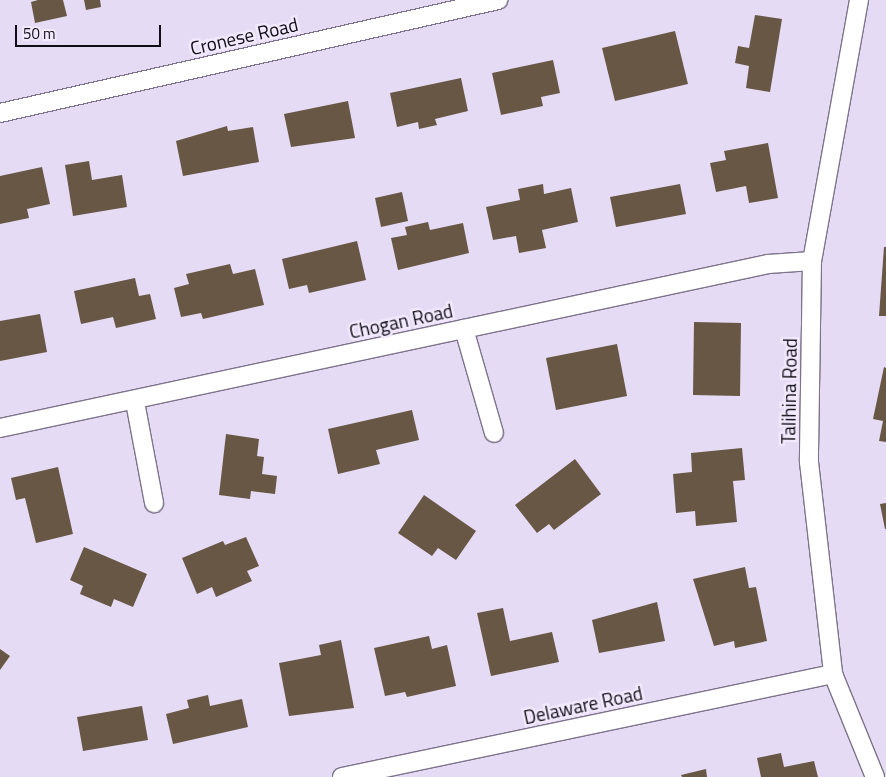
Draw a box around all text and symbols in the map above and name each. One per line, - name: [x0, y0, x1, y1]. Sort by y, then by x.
- street label: Cronese Road: [188, 12, 300, 60]
- scale bar: [18, 15, 164, 47]
- text: 50 m: [23, 22, 56, 45]
- street label: Chogan Road: [347, 299, 455, 343]
- street label: Talihina Road: [777, 338, 801, 444]
- street label: Delaware Road: [521, 681, 645, 729]

